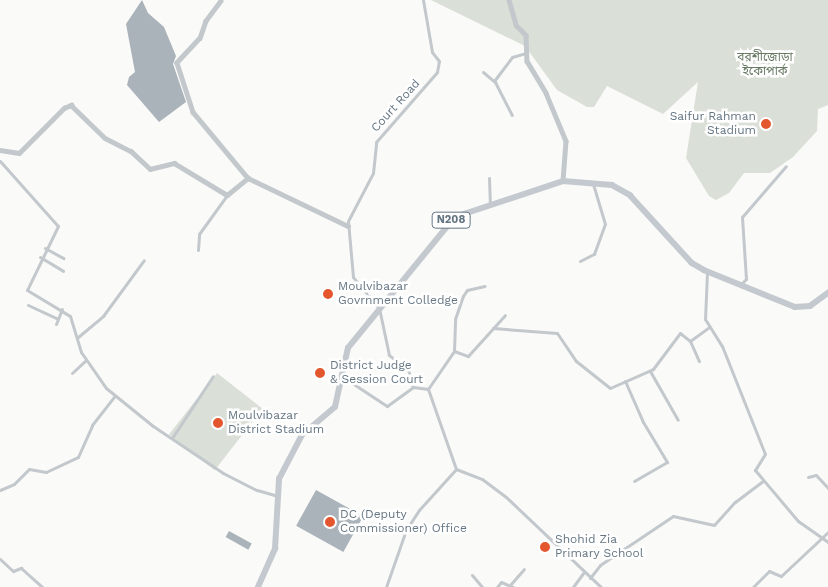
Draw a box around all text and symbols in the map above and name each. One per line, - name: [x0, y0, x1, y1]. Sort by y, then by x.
- park label: বরশীজোড়া ইকোপার্ক: [737, 51, 793, 79]
- street label: Court Road: [369, 77, 423, 135]
- place label: Saifur Rahman Stadium: [669, 110, 756, 138]
- marker: Saifur Rahman Stadium: [760, 118, 772, 130]
- road number: N208: [431, 212, 471, 228]
- place label: Moulvibazar Govrnment Colledge: [338, 280, 458, 308]
- marker: Moulvibazar Govrnment Colledge: [322, 288, 334, 300]
- place label: District Judge & Session Court: [330, 359, 423, 387]
- marker: District Judge & Session Court: [314, 367, 326, 379]
- place label: Moulvibazar District Stadium: [228, 409, 324, 437]
- marker: Moulvibazar District Stadium: [212, 417, 224, 429]
- place label: DC (Deputy Commissioner) Office: [340, 508, 467, 536]
- marker: DC (Deputy Commissioner) Office: [324, 516, 336, 528]
- place label: Shohid Zia Primary School: [555, 533, 644, 561]
- marker: Shohid Zia Primary School: [539, 541, 551, 553]

